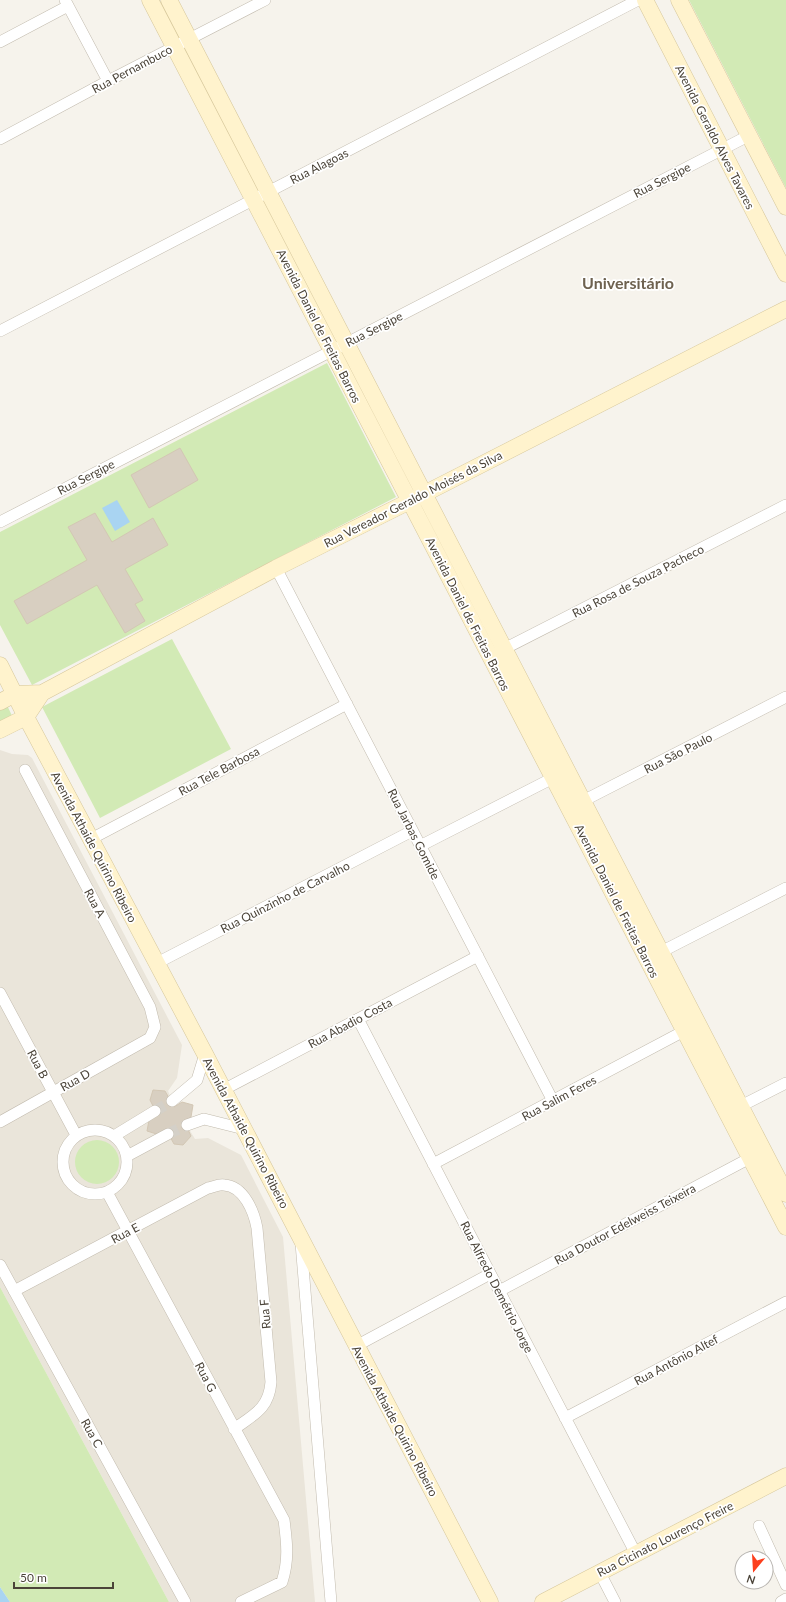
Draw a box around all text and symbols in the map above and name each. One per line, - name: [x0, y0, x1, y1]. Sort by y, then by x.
- street label: Rua Pernambuco: [89, 41, 175, 97]
- street label: Avenida Geraldo Alves Tavares: [672, 62, 758, 212]
- street label: Rua Alagoas: [287, 145, 351, 187]
- street label: Rua Sergipe: [631, 159, 693, 201]
- street label: Avenida Daniel de Freitas Barros: [274, 247, 364, 405]
- district label: Universitário: [582, 273, 674, 292]
- street label: Rua Sergipe: [343, 308, 405, 350]
- street label: Rua Vereador Geraldo Moisés da Silva: [321, 447, 505, 551]
- street label: Rua Sergipe: [55, 456, 117, 498]
- street label: Avenida Daniel de Freitas Barros: [423, 535, 513, 693]
- street label: Rua Rosa de Souza Pacheco: [570, 541, 707, 621]
- street label: Rua São Paulo: [641, 729, 715, 777]
- street label: Rua Tele Barbosa: [176, 743, 262, 799]
- street label: Avenida Athaide Quirino Ribeiro: [48, 769, 140, 925]
- street label: Rua Jarbas Gomide: [385, 786, 443, 882]
- street label: Avenida Daniel de Freitas Barros: [572, 822, 662, 980]
- street label: Rua Quinzinho de Carvalho: [218, 858, 352, 936]
- street label: Rua A: [81, 886, 109, 921]
- street label: Rua Abadio Costa: [305, 995, 395, 1051]
- street label: Rua B: [24, 1047, 52, 1081]
- street label: Avenida Athaide Quirino Ribeiro: [200, 1055, 292, 1211]
- street label: Rua D: [57, 1066, 93, 1094]
- street label: Rua Salim Feres: [519, 1072, 599, 1124]
- street label: Rua Doutor Edelweiss Teixeira: [552, 1180, 698, 1268]
- street label: Rua E: [108, 1219, 142, 1247]
- street label: Rua Alfredo Demétrio Jorge: [457, 1219, 537, 1355]
- street label: Rua F: [256, 1298, 274, 1329]
- street label: Rua Antônio Altef: [631, 1331, 721, 1388]
- street label: Avenida Athaide Quirino Ribeiro: [349, 1343, 441, 1499]
- street label: Rua G: [192, 1359, 220, 1395]
- street label: Rua C: [78, 1416, 106, 1450]
- street label: Rua Cicinato Lourenço Freire: [594, 1498, 736, 1580]
- north arrow: [734, 1550, 774, 1590]
- scale bar: [14, 1564, 113, 1590]
- text: 50 m: [20, 1570, 47, 1585]
- text: N: [745, 1572, 757, 1587]

